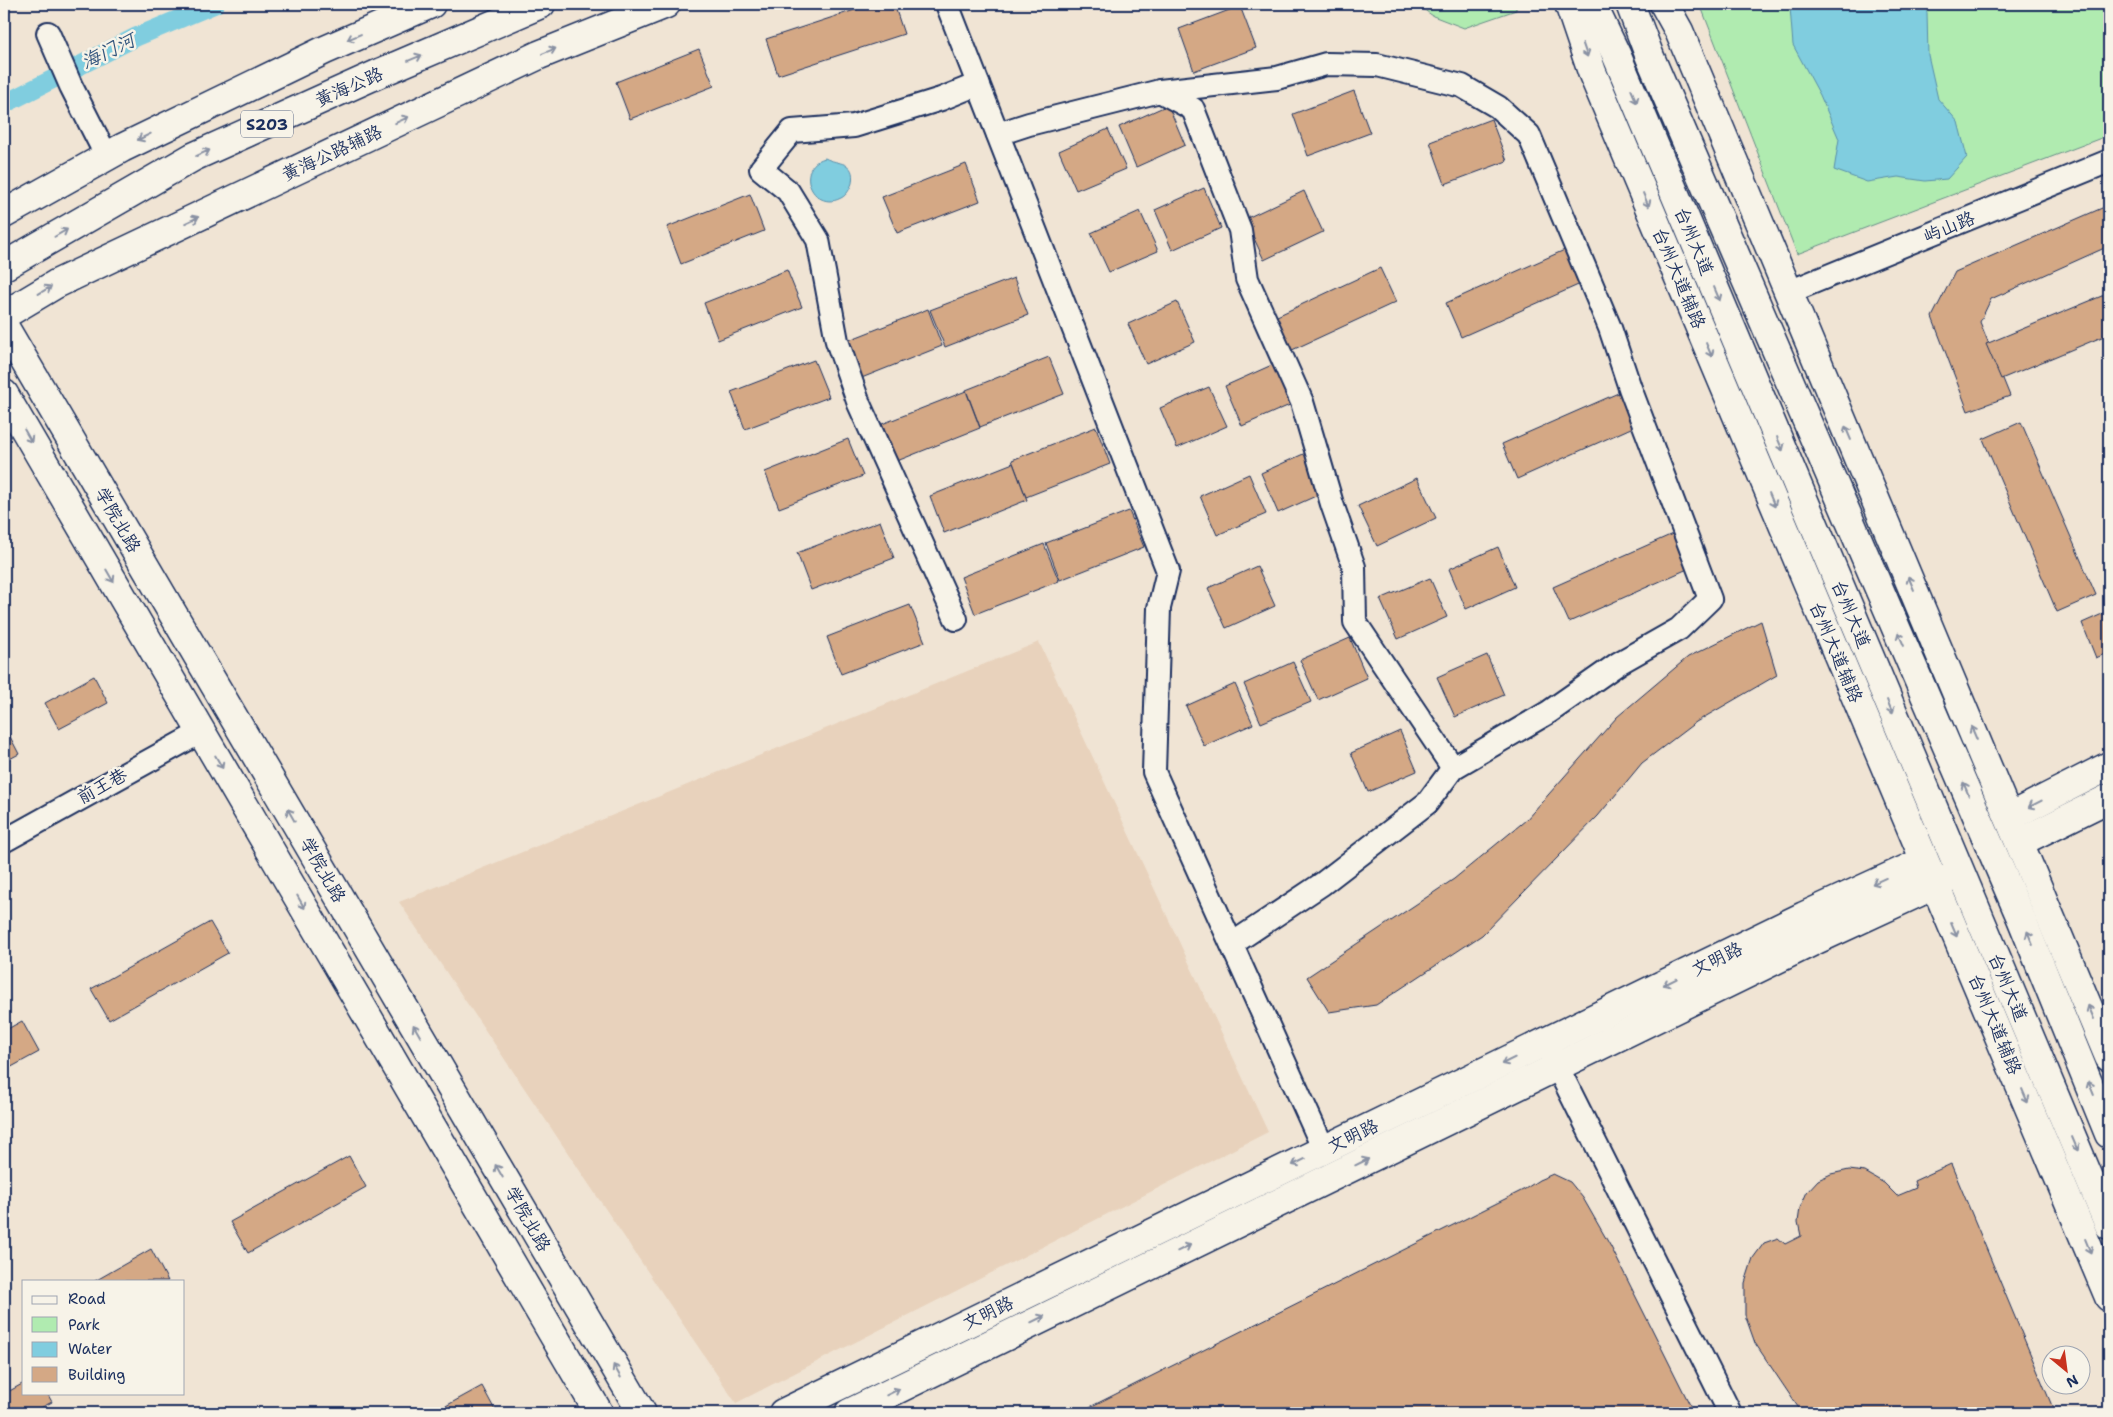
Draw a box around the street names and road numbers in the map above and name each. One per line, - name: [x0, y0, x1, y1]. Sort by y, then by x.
- street label: 黄海公路: [311, 61, 387, 113]
- road number: S203: [241, 110, 293, 138]
- street label: 黄海公路辅路: [278, 119, 386, 187]
- street label: 台州大道: [1669, 203, 1719, 279]
- street label: 屿山路: [1919, 206, 1979, 248]
- street label: 台州大道辅路: [1647, 224, 1711, 332]
- street label: 学院北路: [90, 483, 146, 557]
- street label: 台州大道: [1826, 576, 1876, 652]
- street label: 台州大道辅路: [1804, 598, 1868, 706]
- street label: 前王巷: [73, 762, 131, 810]
- street label: 学院北路: [295, 833, 351, 907]
- street label: 文明路: [1687, 936, 1747, 982]
- street label: 台州大道: [1983, 949, 2033, 1025]
- street label: 台州大道辅路: [1963, 970, 2027, 1078]
- street label: 文明路: [1323, 1113, 1383, 1159]
- street label: 学院北路: [500, 1182, 556, 1256]
- street label: 文明路: [958, 1290, 1018, 1336]

